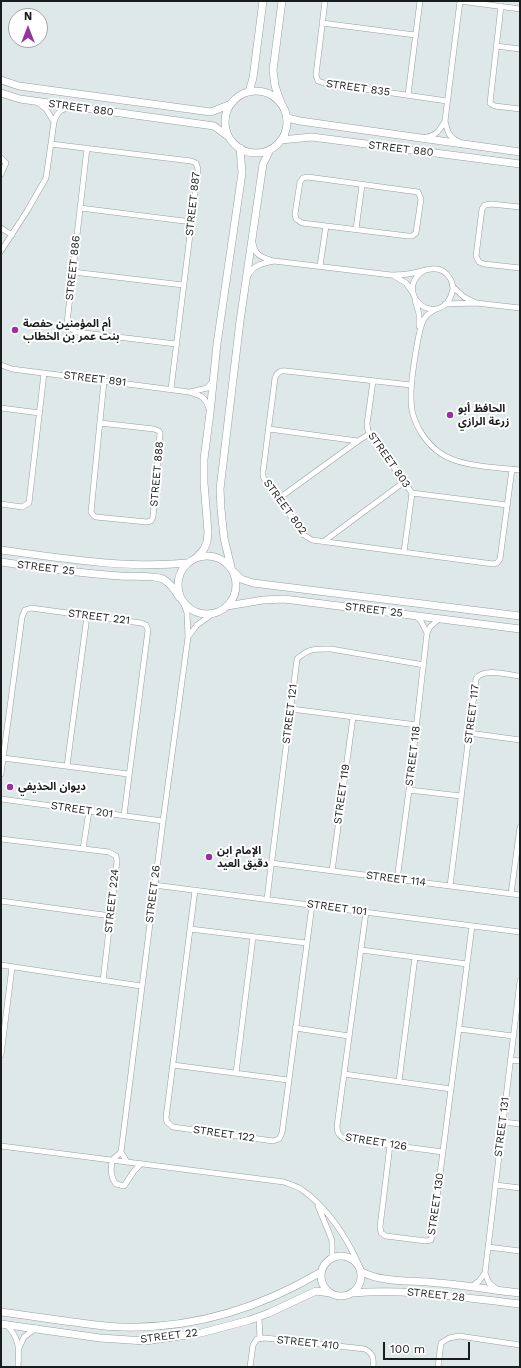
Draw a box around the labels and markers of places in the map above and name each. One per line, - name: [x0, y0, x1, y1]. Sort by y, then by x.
- place label: أم المؤمنين حفصة بنت عمر بن الخطاب: [23, 317, 120, 343]
- marker: أم المؤمنين حفصة بنت عمر بن الخطاب: [10, 325, 20, 335]
- place label: الحافظ أبو زرعة الرازي: [458, 402, 510, 428]
- marker: الحافظ أبو زرعة الرازي: [445, 410, 455, 420]
- place label: ديوان الحذيفي: [18, 780, 86, 794]
- marker: ديوان الحذيفي: [5, 782, 15, 792]
- place label: الإمام ابن دقيق العيد: [217, 844, 268, 870]
- marker: الإمام ابن دقيق العيد: [204, 852, 214, 862]

